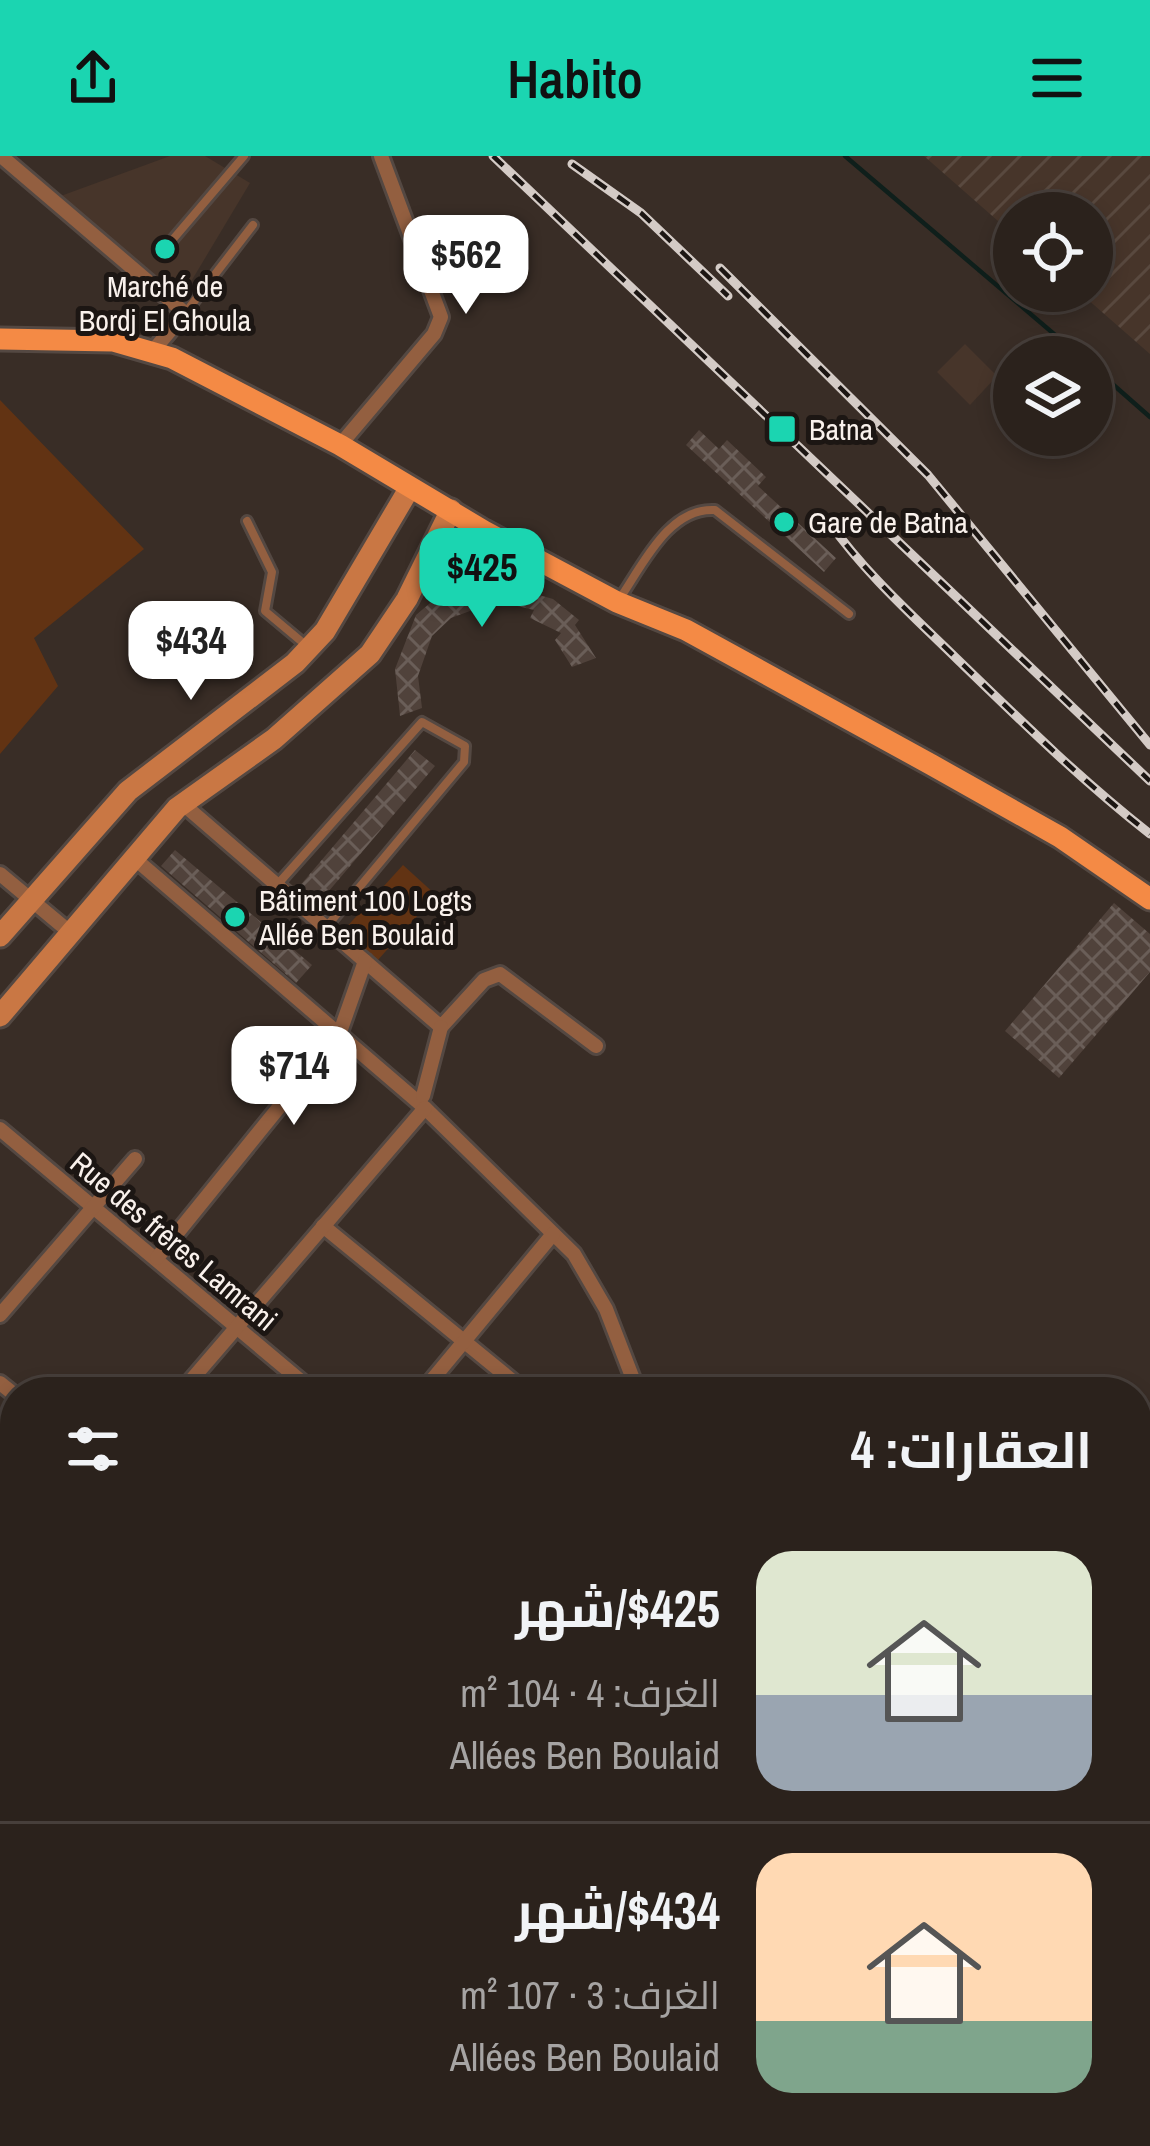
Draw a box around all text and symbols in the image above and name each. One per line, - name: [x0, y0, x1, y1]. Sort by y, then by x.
- text: Habito: [507, 42, 643, 115]
- icon: share: [60, 45, 126, 111]
- icon: menu: [1024, 45, 1090, 111]
- map controls: [993, 192, 1113, 456]
- button: locate: [993, 192, 1113, 312]
- pin: $562: [395, 215, 537, 317]
- text: $562: [430, 228, 502, 280]
- marker: Marché de Bordj El Ghoula: [152, 236, 178, 262]
- place label: Marché de Bordj El Ghoula: [79, 266, 251, 340]
- button: layers: [993, 336, 1113, 456]
- place label: Batna: [809, 409, 874, 449]
- marker: Batna: [766, 413, 798, 445]
- place label: Gare de Batna: [808, 502, 968, 542]
- marker: Gare de Batna: [771, 509, 797, 535]
- pin: $425: [411, 528, 553, 630]
- text: $425: [446, 541, 518, 593]
- pin: $434: [120, 601, 262, 703]
- text: $434: [155, 614, 227, 666]
- place label: Bâtiment 100 Logts Allée Ben Boulaid: [258, 880, 472, 954]
- marker: Bâtiment 100 Logts Allée Ben Boulaid: [222, 904, 248, 930]
- pin: $714: [223, 1026, 365, 1128]
- text: $714: [258, 1039, 330, 1091]
- street label: Rue des frères Lamrani: [62, 1143, 286, 1339]
- text: العقارات: 4: [851, 1415, 1092, 1484]
- icon: filters: [60, 1416, 126, 1482]
- text: $425/شهر: [516, 1574, 720, 1643]
- icon: home: [852, 1599, 996, 1743]
- text: الغرف: 4 · 104 m²: [460, 1667, 720, 1719]
- text: Allées Ben Boulaid: [450, 1729, 720, 1781]
- text: $434/شهر: [516, 1876, 720, 1945]
- icon: home: [852, 1901, 996, 2045]
- text: الغرف: 3 · 107 m²: [460, 1969, 720, 2021]
- text: Allées Ben Boulaid: [450, 2031, 720, 2083]

